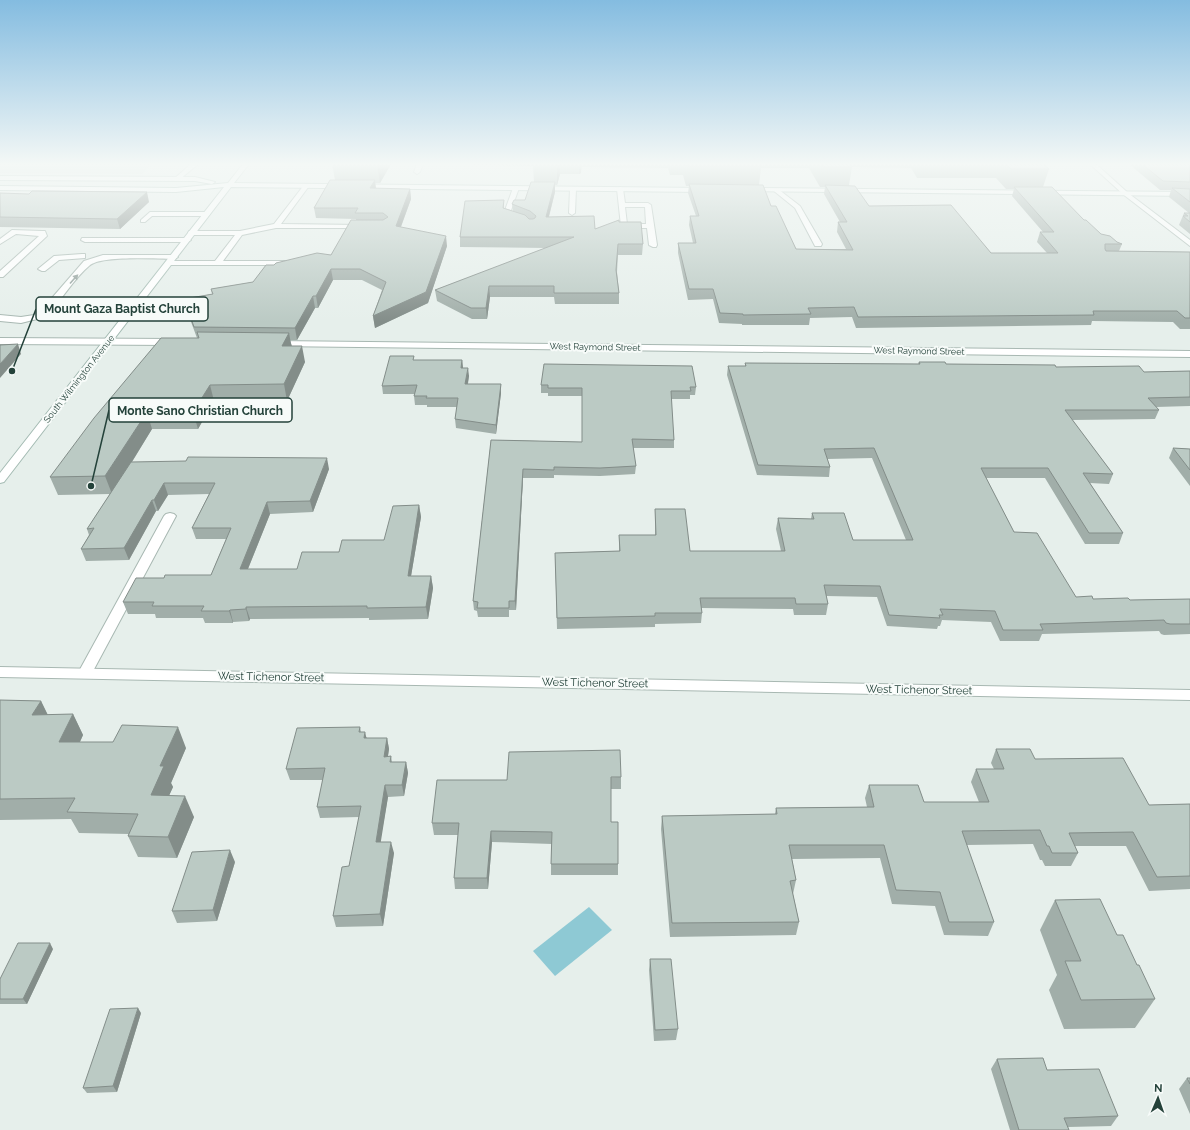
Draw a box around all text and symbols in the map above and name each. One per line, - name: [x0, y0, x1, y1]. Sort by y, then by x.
- one-way arrow: [69, 273, 78, 284]
- callout: Mount Gaza Baptist Church: [36, 297, 208, 321]
- text: Mount Gaza Baptist Church: [44, 302, 200, 316]
- street label: South Wilmington Avenue: [42, 333, 117, 425]
- street label: West Raymond Street: [549, 341, 641, 353]
- street label: West Raymond Street: [873, 345, 965, 357]
- callout: Monte Sano Christian Church: [109, 398, 292, 422]
- text: Monte Sano Christian Church: [117, 404, 283, 418]
- street label: West Tichenor Street: [218, 670, 325, 684]
- street label: West Tichenor Street: [542, 676, 649, 690]
- street label: West Tichenor Street: [866, 683, 973, 697]
- north arrow: [1138, 1078, 1178, 1118]
- text: N: [1154, 1082, 1163, 1095]

